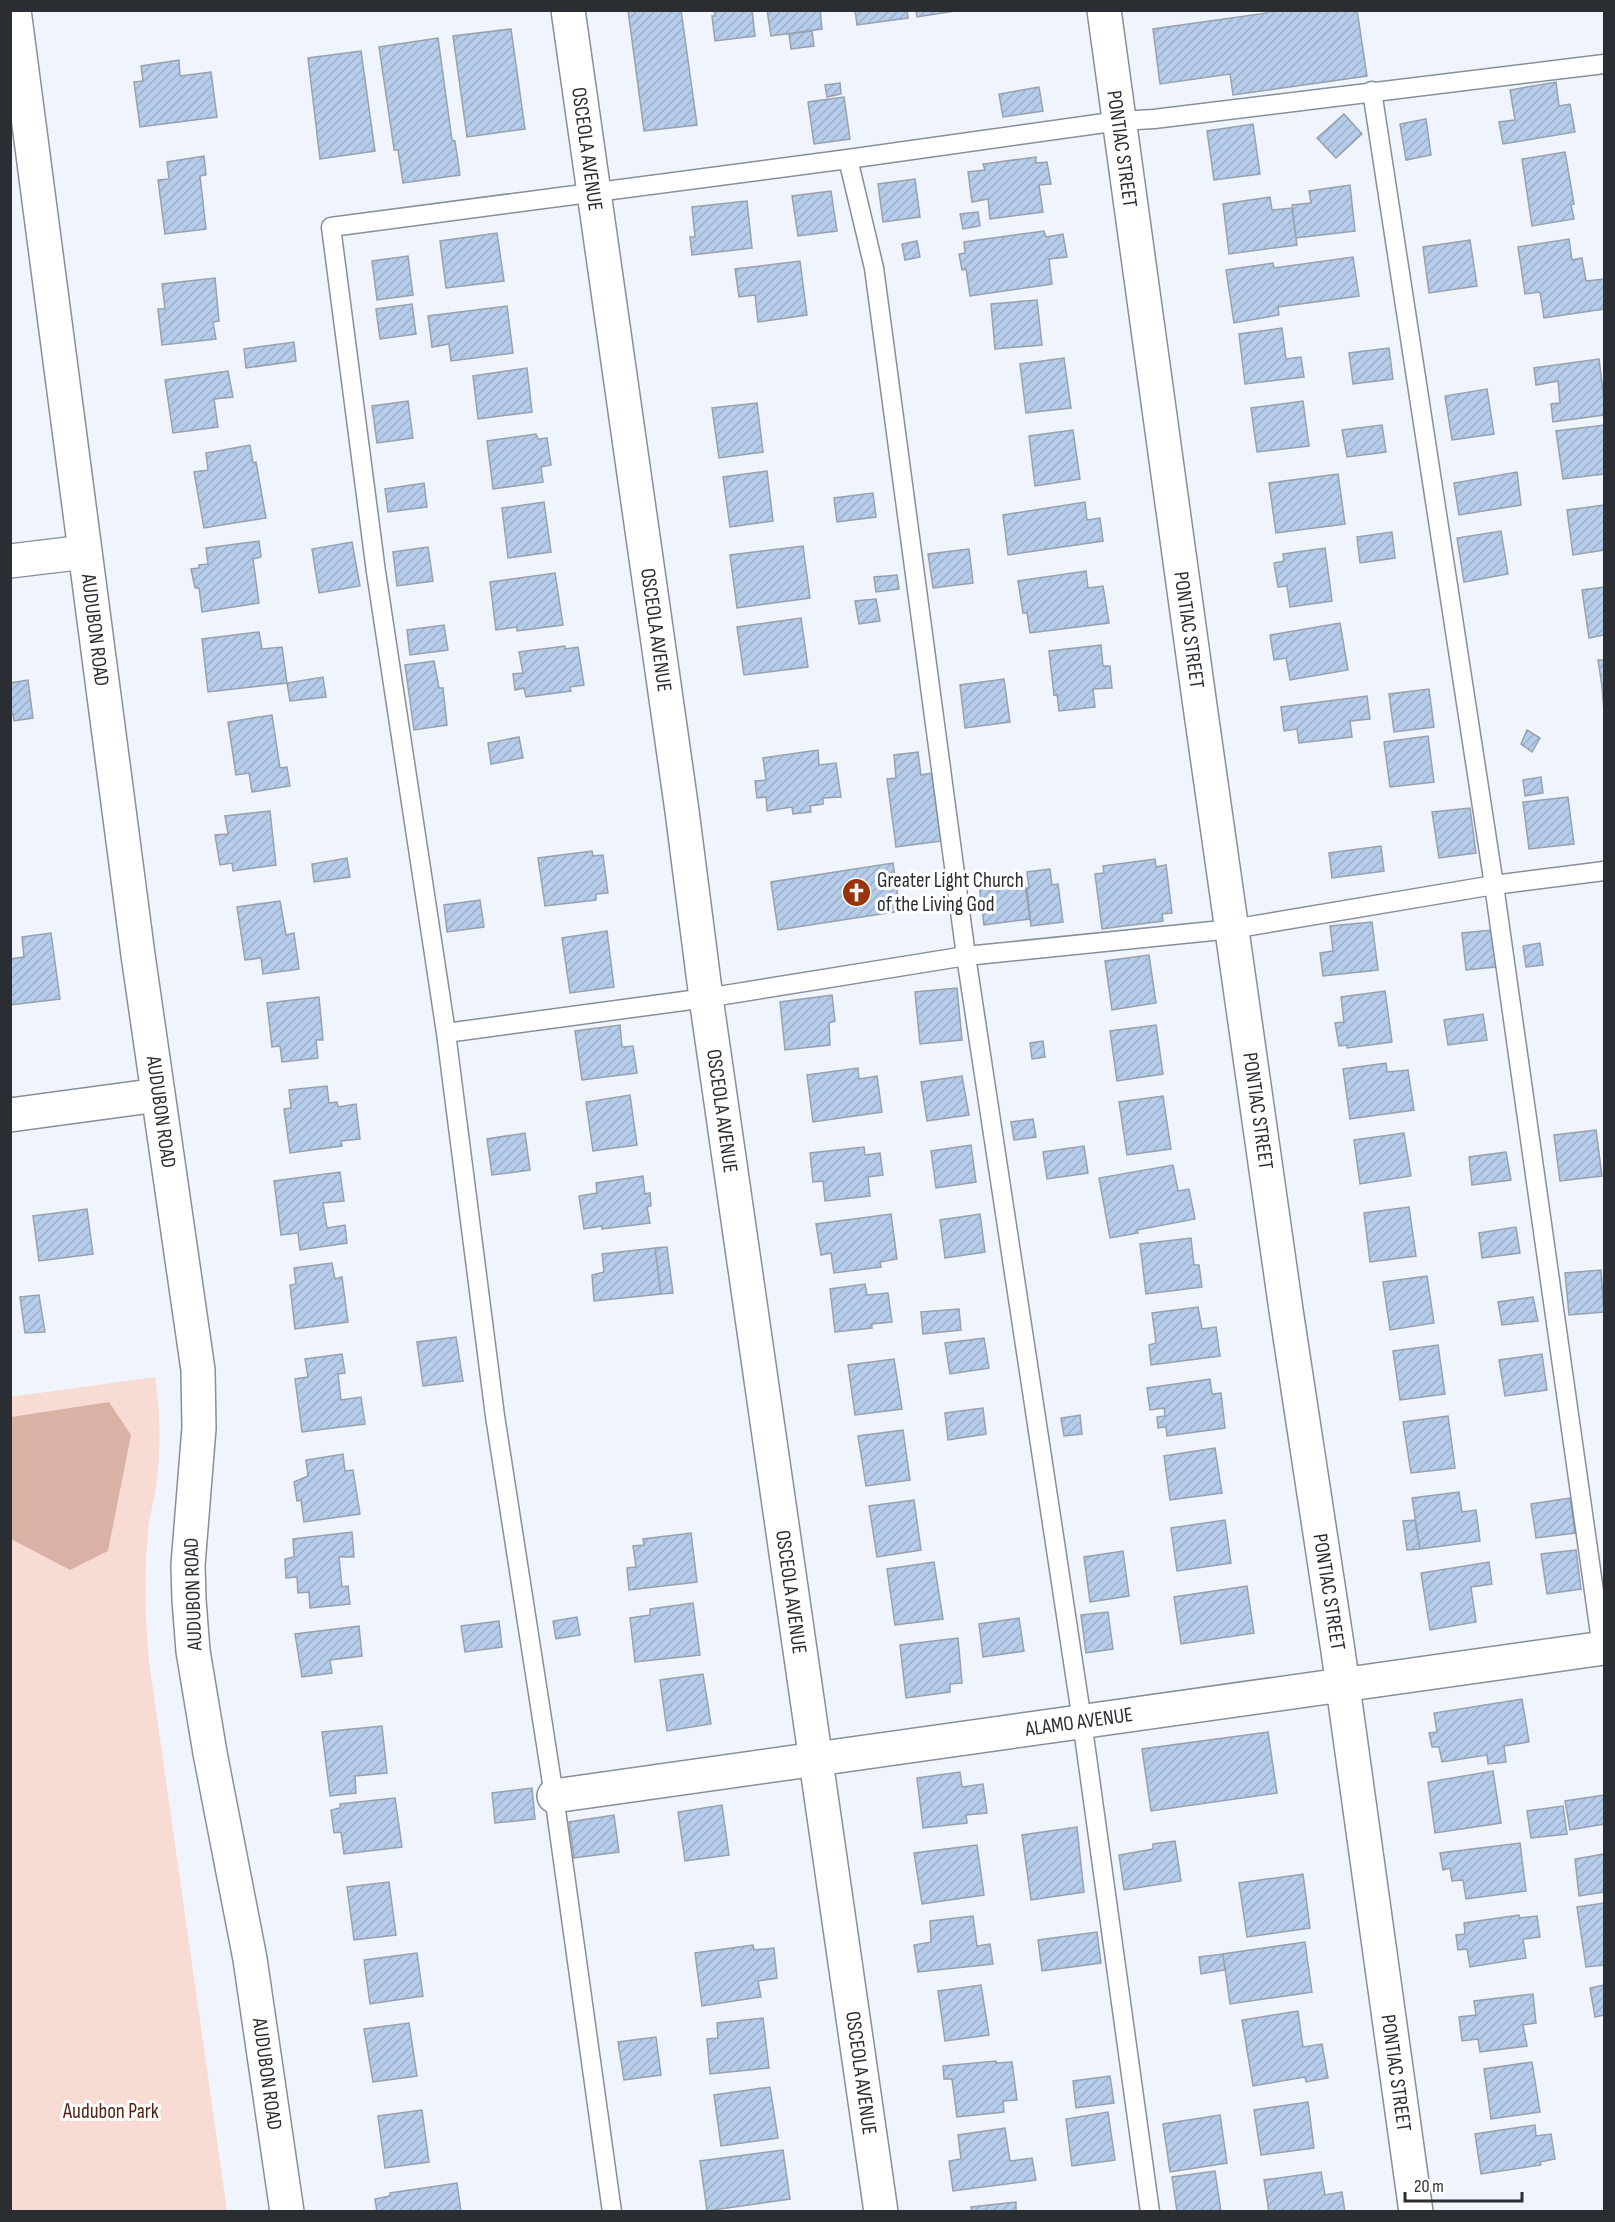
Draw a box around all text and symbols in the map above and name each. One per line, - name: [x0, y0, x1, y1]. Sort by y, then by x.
- street label: OSCEOLA AVENUE: [566, 86, 608, 212]
- street label: PONTIAC STREET: [1101, 89, 1143, 210]
- street label: OSCEOLA AVENUE: [635, 567, 677, 693]
- street label: PONTIAC STREET: [1168, 570, 1210, 691]
- street label: AUDUBON ROAD: [76, 571, 114, 688]
- place label: Greater Light Church of the Living God: [877, 868, 1024, 917]
- church icon: Greater Light Church of the Living God: [840, 876, 872, 908]
- street label: OSCEOLA AVENUE: [701, 1048, 743, 1174]
- street label: PONTIAC STREET: [1237, 1051, 1279, 1172]
- street label: AUDUBON ROAD: [141, 1053, 181, 1170]
- street label: OSCEOLA AVENUE: [770, 1529, 812, 1655]
- street label: PONTIAC STREET: [1307, 1532, 1351, 1653]
- street label: AUDUBON ROAD: [179, 1537, 207, 1652]
- street label: ALAMO AVENUE: [1023, 1702, 1134, 1742]
- street label: OSCEOLA AVENUE: [840, 2010, 882, 2136]
- street label: PONTIAC STREET: [1375, 2013, 1417, 2134]
- street label: AUDUBON ROAD: [247, 2015, 287, 2132]
- park label: Audubon Park: [62, 2099, 159, 2124]
- scale bar: [1405, 2165, 1522, 2203]
- text: 20 m: [1414, 2176, 1444, 2197]

